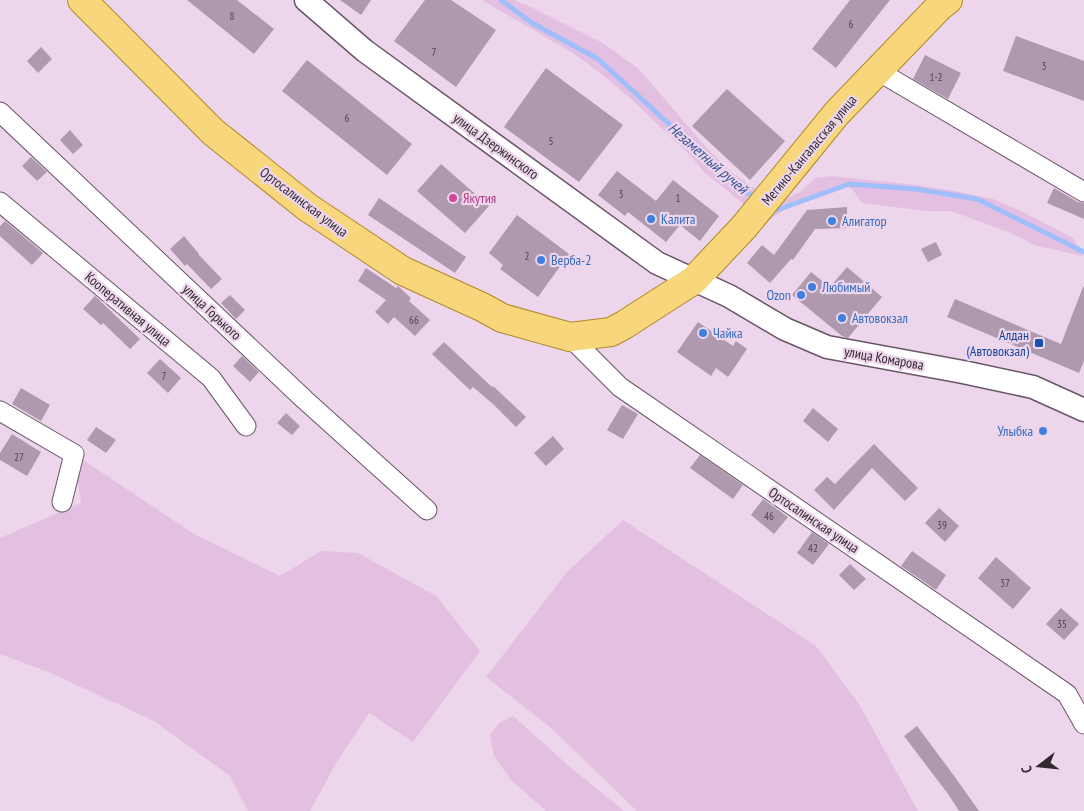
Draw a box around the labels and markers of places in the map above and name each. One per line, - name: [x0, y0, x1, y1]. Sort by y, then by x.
- place label: Якутия: [463, 189, 496, 207]
- marker: Якутия: [447, 192, 459, 204]
- place label: Калита: [661, 210, 695, 228]
- place label: Алигатор: [842, 212, 887, 230]
- marker: Калита: [645, 213, 657, 225]
- marker: Алигатор: [826, 215, 838, 227]
- place label: Верба-2: [551, 251, 592, 269]
- marker: Верба-2: [535, 254, 547, 266]
- place label: Любимый: [821, 278, 870, 296]
- marker: Любимый: [806, 281, 818, 293]
- place label: Ozon: [766, 286, 791, 304]
- marker: Ozon: [795, 289, 807, 301]
- place label: Автовокзал: [852, 309, 908, 327]
- marker: Автовокзал: [836, 312, 848, 324]
- place label: Чайка: [713, 324, 743, 342]
- place label: Алдан (Автовокзал): [967, 326, 1030, 360]
- marker: Чайка: [697, 327, 709, 339]
- marker: Алдан (Автовокзал): [1033, 337, 1045, 349]
- place label: Улыбка: [997, 422, 1033, 440]
- marker: Улыбка: [1037, 425, 1049, 437]

